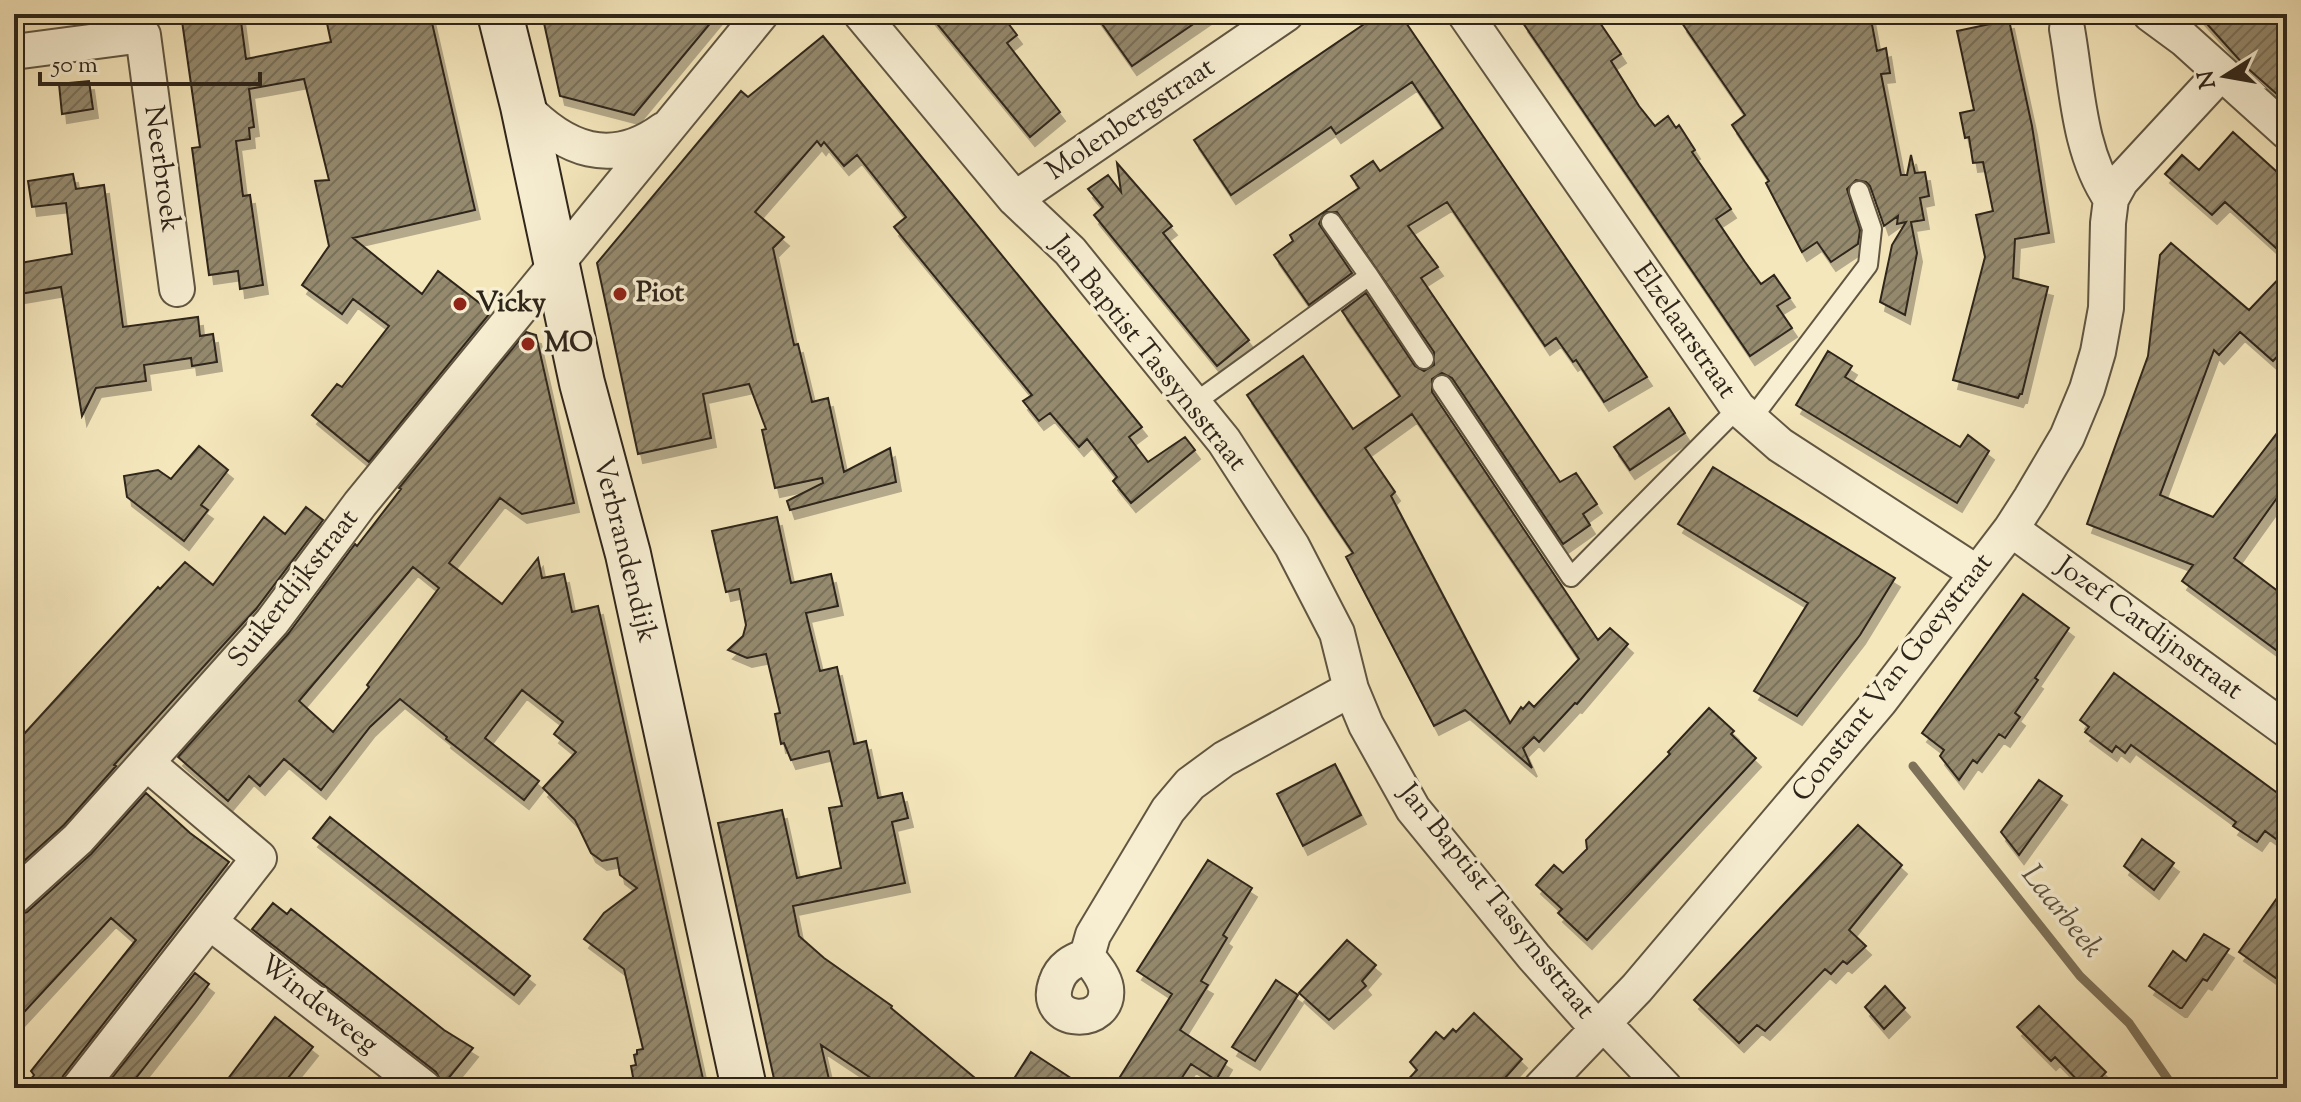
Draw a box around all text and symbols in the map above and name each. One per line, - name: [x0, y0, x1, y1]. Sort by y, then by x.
- scale bar: [40, 36, 260, 86]
- north arrow: [2185, 36, 2265, 116]
- street label: Molenbergstraat: [1039, 48, 1224, 191]
- text: 50 m: [50, 49, 98, 83]
- text: N: [2191, 67, 2226, 91]
- street label: Neerbroek: [132, 103, 190, 235]
- street label: Jan Baptist Tassynsstraat: [1039, 226, 1256, 481]
- street label: Elzelaarstraat: [1622, 255, 1746, 408]
- place label: Piot: [636, 274, 684, 314]
- place label: Vicky: [476, 284, 546, 324]
- marker: Piot: [611, 285, 629, 303]
- marker: Vicky: [451, 295, 469, 313]
- place label: MO: [544, 324, 593, 364]
- marker: MO: [519, 335, 537, 353]
- street label: Verbrandendijk: [582, 453, 666, 647]
- street label: Suikerdijkstraat: [219, 501, 369, 677]
- street label: Constant Van Goeystraat: [1783, 545, 2003, 811]
- street label: Jozef Cardijnstraat: [2046, 546, 2251, 711]
- street label: Jan Baptist Tassynsstraat: [1387, 774, 1604, 1029]
- water label: Laarbeek: [2010, 856, 2112, 968]
- street label: Windeweeg: [250, 946, 386, 1064]

